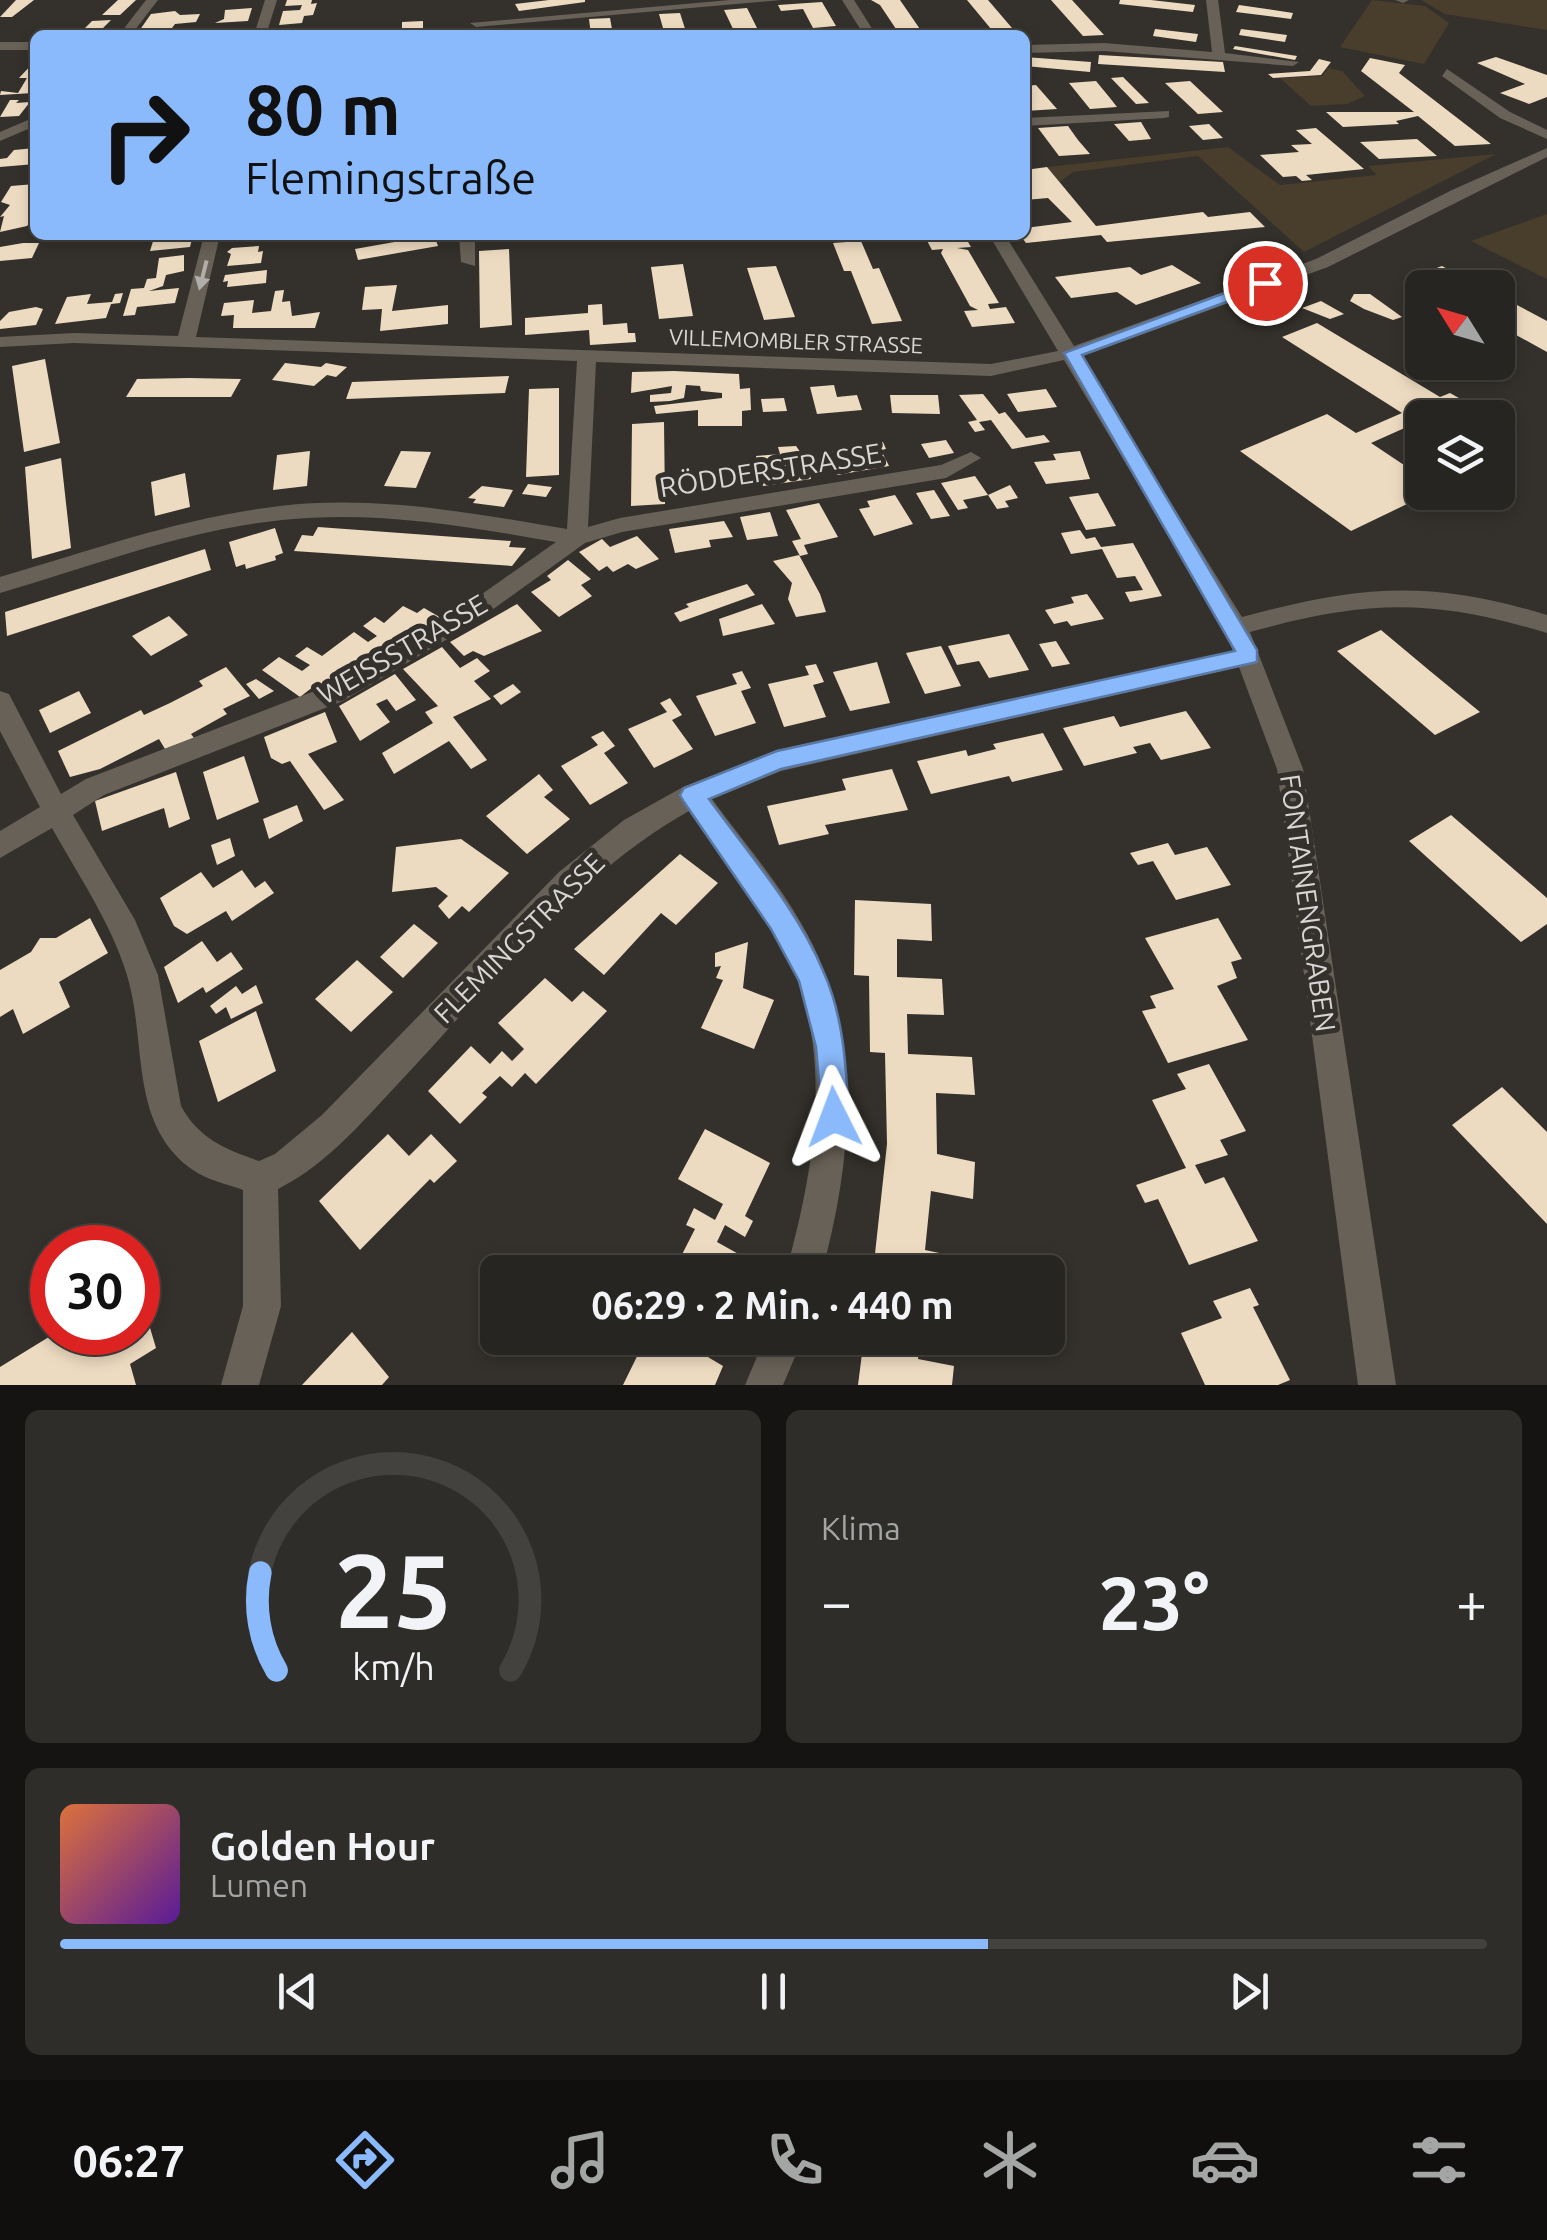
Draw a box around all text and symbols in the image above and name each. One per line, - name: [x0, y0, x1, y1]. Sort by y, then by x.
- icon: right: [80, 70, 210, 200]
- text: 80 m: [245, 70, 401, 148]
- text: Flemingstraße: [245, 152, 536, 203]
- pin: [1223, 241, 1308, 326]
- icon: arrive: [1238, 256, 1293, 311]
- one-way arrow: [194, 260, 210, 291]
- north arrow: [1405, 270, 1515, 380]
- map controls: [1405, 270, 1515, 510]
- street label: VILLEMOMBLER STRASSE: [669, 324, 923, 357]
- button: layers: [1405, 400, 1515, 510]
- street label: RÖDDERSTRASSE: [657, 437, 883, 502]
- street label: WEISSSTRASSE: [312, 588, 492, 710]
- street label: FONTAINENGRABEN: [1275, 772, 1342, 1034]
- street label: FLEMINGSTRASSE: [427, 846, 610, 1029]
- position arrow: [782, 1065, 886, 1169]
- speed limit sign: 30: [30, 1225, 160, 1355]
- text: 06:29 · 2 Min. · 440 m: [591, 1284, 954, 1326]
- text: Klima: [821, 1510, 901, 1546]
- text: 25: [334, 1531, 452, 1648]
- text: 23°: [1098, 1560, 1210, 1644]
- text: −: [821, 1571, 852, 1632]
- text: +: [1456, 1571, 1487, 1632]
- text: km/h: [352, 1647, 434, 1687]
- text: Golden Hour: [210, 1825, 435, 1867]
- text: Lumen: [210, 1867, 308, 1903]
- icon: previous: [270, 1964, 325, 2019]
- icon: pause: [746, 1964, 801, 2019]
- icon: next: [1222, 1964, 1277, 2019]
- icon: directions: [330, 2125, 400, 2195]
- icon: music: [545, 2125, 615, 2195]
- icon: phone: [760, 2125, 830, 2195]
- icon: climate: [975, 2125, 1045, 2195]
- icon: car: [1190, 2125, 1260, 2195]
- icon: filters: [1404, 2125, 1474, 2195]
- text: 06:27: [72, 2135, 185, 2186]

